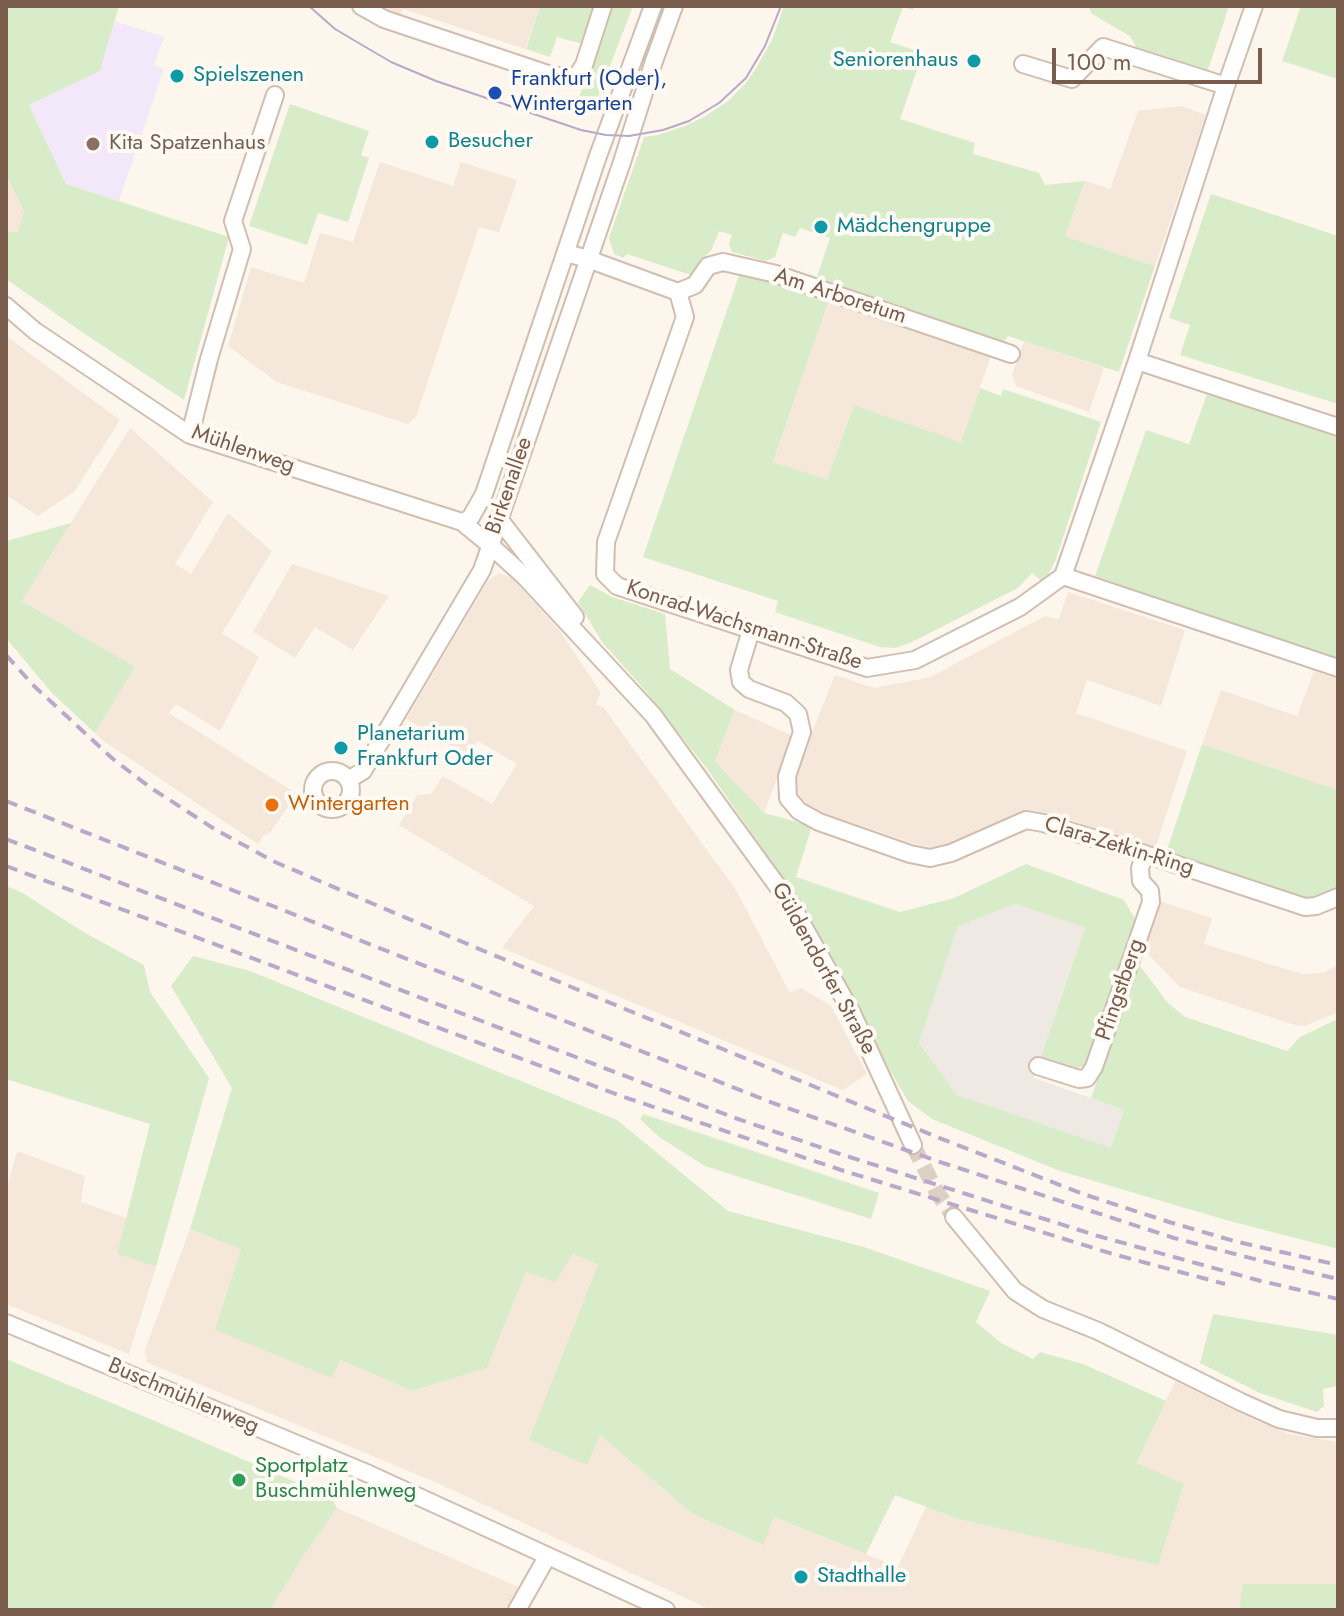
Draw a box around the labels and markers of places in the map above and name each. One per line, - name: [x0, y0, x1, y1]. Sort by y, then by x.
- place label: Seniorenhaus: [833, 48, 958, 74]
- marker: Seniorenhaus: [965, 52, 983, 70]
- place label: Spielszenen: [193, 63, 304, 89]
- marker: Spielszenen: [168, 67, 186, 85]
- place label: Frankfurt (Oder), Wintergarten: [511, 67, 667, 118]
- marker: Frankfurt (Oder), Wintergarten: [486, 84, 504, 102]
- place label: Besucher: [448, 129, 533, 155]
- place label: Kita Spatzenhaus: [109, 131, 265, 157]
- marker: Besucher: [423, 133, 441, 151]
- marker: Kita Spatzenhaus: [84, 135, 102, 153]
- place label: Mädchengruppe: [837, 214, 991, 240]
- marker: Mädchengruppe: [812, 218, 830, 236]
- place label: Planetarium Frankfurt Oder: [357, 722, 493, 774]
- marker: Planetarium Frankfurt Oder: [332, 739, 350, 757]
- place label: Wintergarten: [288, 792, 410, 818]
- marker: Wintergarten: [263, 796, 281, 814]
- place label: Sportplatz Buschmühlenweg: [255, 1454, 416, 1506]
- marker: Sportplatz Buschmühlenweg: [230, 1471, 248, 1489]
- place label: Stadthalle: [817, 1564, 906, 1590]
- marker: Stadthalle: [792, 1568, 810, 1586]

